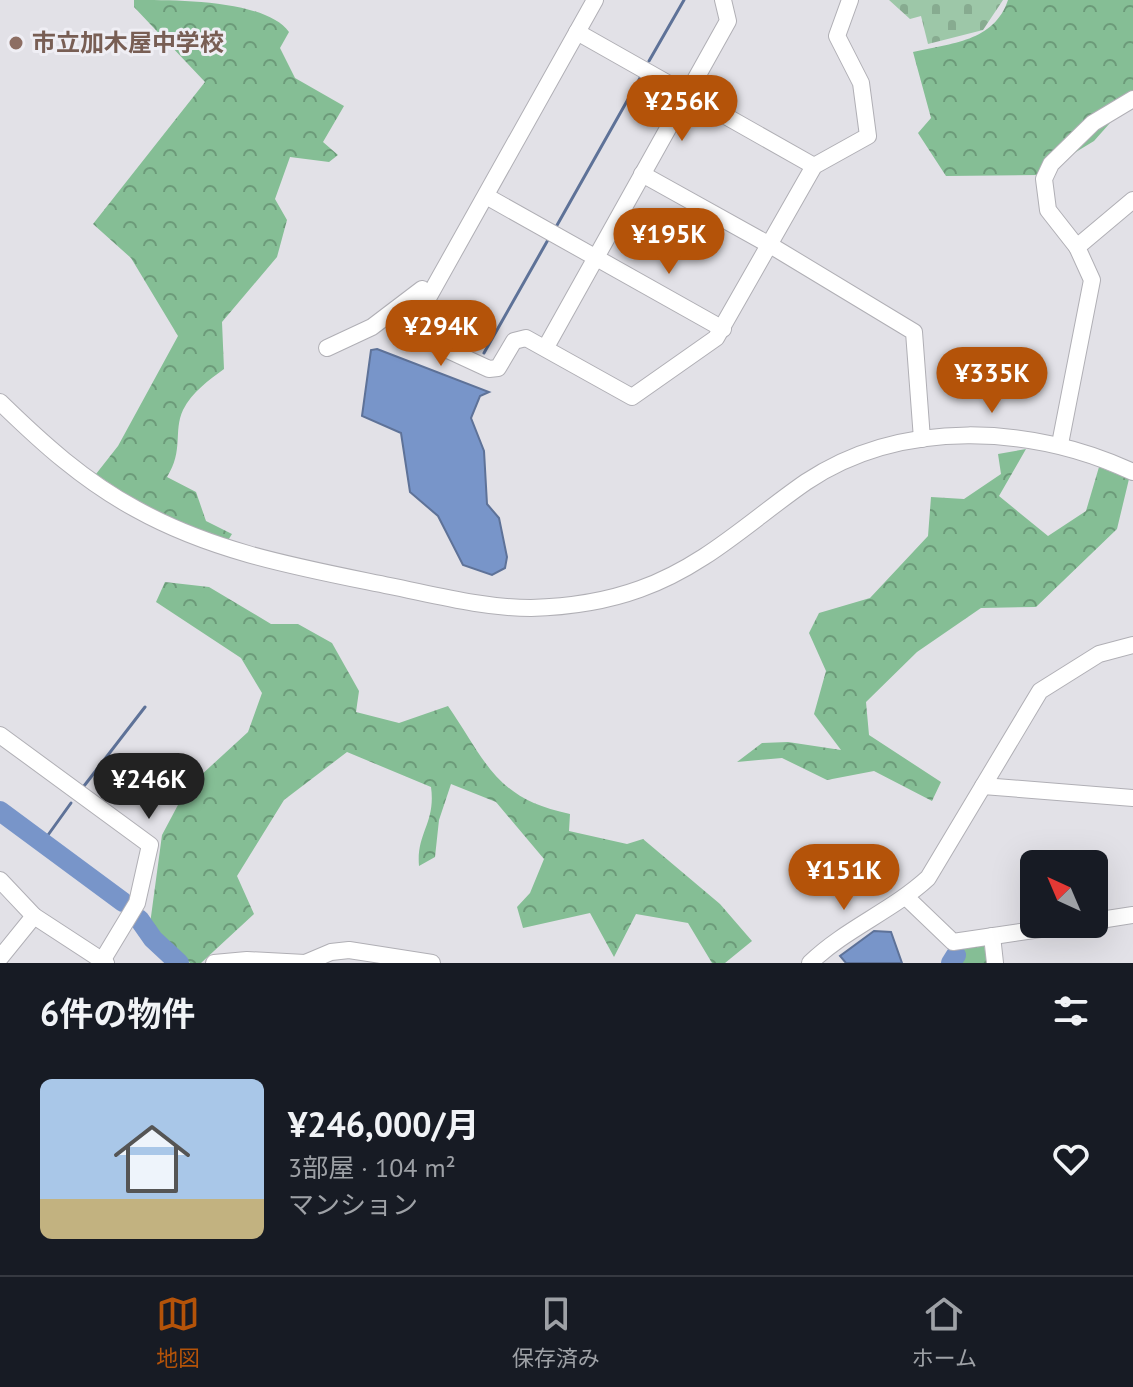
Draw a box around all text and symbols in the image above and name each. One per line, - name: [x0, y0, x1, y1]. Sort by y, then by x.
- place label: 市立加木屋中学校: [32, 27, 224, 58]
- marker: 市立加木屋中学校: [7, 34, 25, 52]
- pin: ¥256K: [626, 75, 738, 143]
- text: ¥256K: [644, 84, 720, 117]
- pin: ¥195K: [613, 208, 725, 276]
- text: ¥195K: [631, 217, 707, 250]
- pin: ¥294K: [385, 300, 497, 368]
- text: ¥294K: [403, 309, 479, 342]
- pin: ¥335K: [936, 347, 1048, 415]
- text: ¥335K: [954, 356, 1030, 389]
- pin: ¥246K: [93, 753, 205, 821]
- text: ¥246K: [111, 762, 187, 795]
- pin: ¥151K: [788, 844, 900, 912]
- north arrow: [1020, 850, 1108, 938]
- map controls: [1020, 850, 1108, 938]
- text: ¥151K: [806, 853, 882, 886]
- icon: filters: [1049, 989, 1093, 1033]
- text: 6件の物件: [40, 991, 195, 1035]
- text: ¥246,000/月: [288, 1102, 479, 1146]
- icon: home: [104, 1111, 200, 1207]
- icon: heart: [1049, 1137, 1093, 1181]
- text: 3部屋 · 104 m²: [288, 1151, 456, 1184]
- text: マンション: [288, 1188, 418, 1221]
- tab: 地図: [156, 1292, 200, 1372]
- tab: 保存済み: [512, 1292, 600, 1372]
- tab: ホーム: [912, 1292, 977, 1372]

